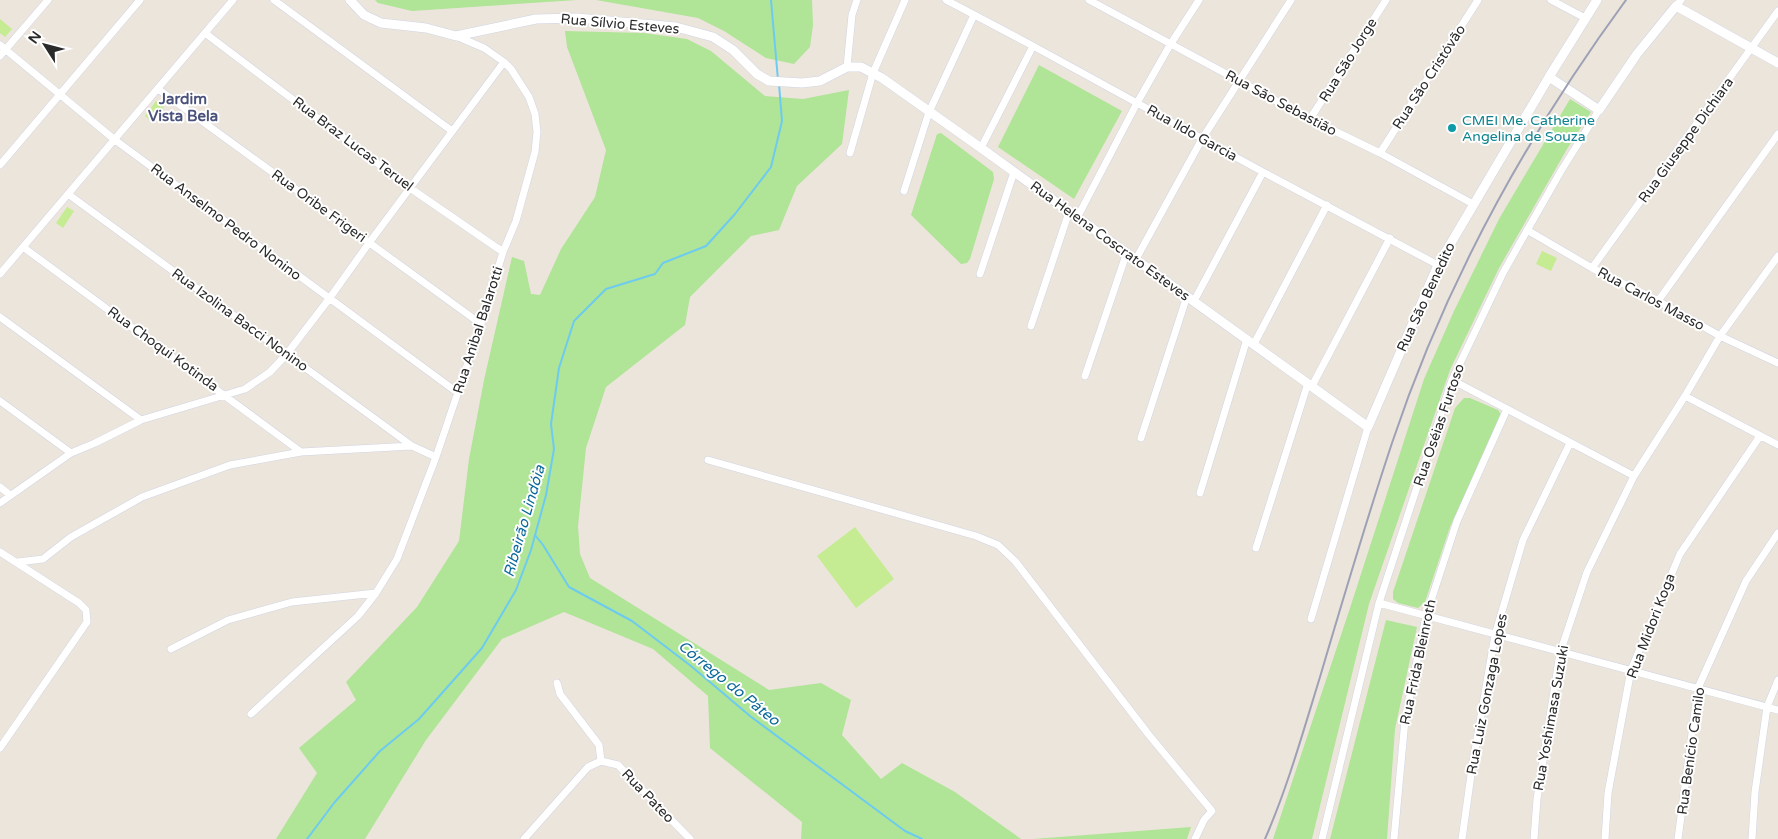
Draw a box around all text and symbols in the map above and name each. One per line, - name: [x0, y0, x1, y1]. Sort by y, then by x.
- street label: Rua Sílvio Esteves: [560, 10, 680, 38]
- street label: Rua São Jorge: [1315, 15, 1381, 105]
- north arrow: [20, 20, 70, 70]
- street label: Rua São Cristóvão: [1389, 22, 1469, 132]
- text: N: [25, 28, 45, 47]
- street label: Rua São Sebastião: [1222, 66, 1340, 140]
- street label: Rua Giuseppe Dichiara: [1635, 74, 1737, 206]
- district label: Jardim Vista Bela: [148, 90, 218, 125]
- street label: Rua Braz Lucas Teruel: [289, 93, 417, 195]
- street label: Rua Ildo Garcia: [1144, 101, 1240, 165]
- place label: CMEI Me. Catherine Angelina de Souza: [1462, 112, 1595, 145]
- marker: CMEI Me. Catherine Angelina de Souza: [1446, 122, 1458, 134]
- street label: Rua Anselmo Pedro Nonino: [147, 160, 305, 284]
- street label: Rua Oribe Frigeri: [268, 166, 370, 246]
- street label: Rua Helena Coscrato Esteves: [1027, 177, 1193, 305]
- street label: Rua São Benedito: [1393, 240, 1459, 354]
- street label: Rua Anibal Balarotti: [449, 264, 507, 396]
- street label: Rua Carlos Masso: [1595, 264, 1707, 334]
- street label: Rua Izolina Bacci Nonino: [168, 265, 312, 375]
- street label: Rua Choqui Kotinda: [104, 303, 222, 395]
- street label: Rua Oséias Furtoso: [1410, 361, 1468, 489]
- water label: Ribeirão Lindóia: [499, 462, 549, 579]
- street label: Rua Midori Koga: [1623, 571, 1679, 681]
- street label: Rua Frida Bleinroth: [1396, 598, 1440, 726]
- street label: Rua Luiz Gonzaga Lopes: [1463, 612, 1511, 776]
- water label: Córrego do Páteo: [675, 637, 784, 730]
- street label: Rua Yoshimasa Suzuki: [1530, 644, 1572, 792]
- street label: Rua Benício Camilo: [1674, 686, 1708, 816]
- street label: Rua Pateo: [618, 765, 678, 827]

